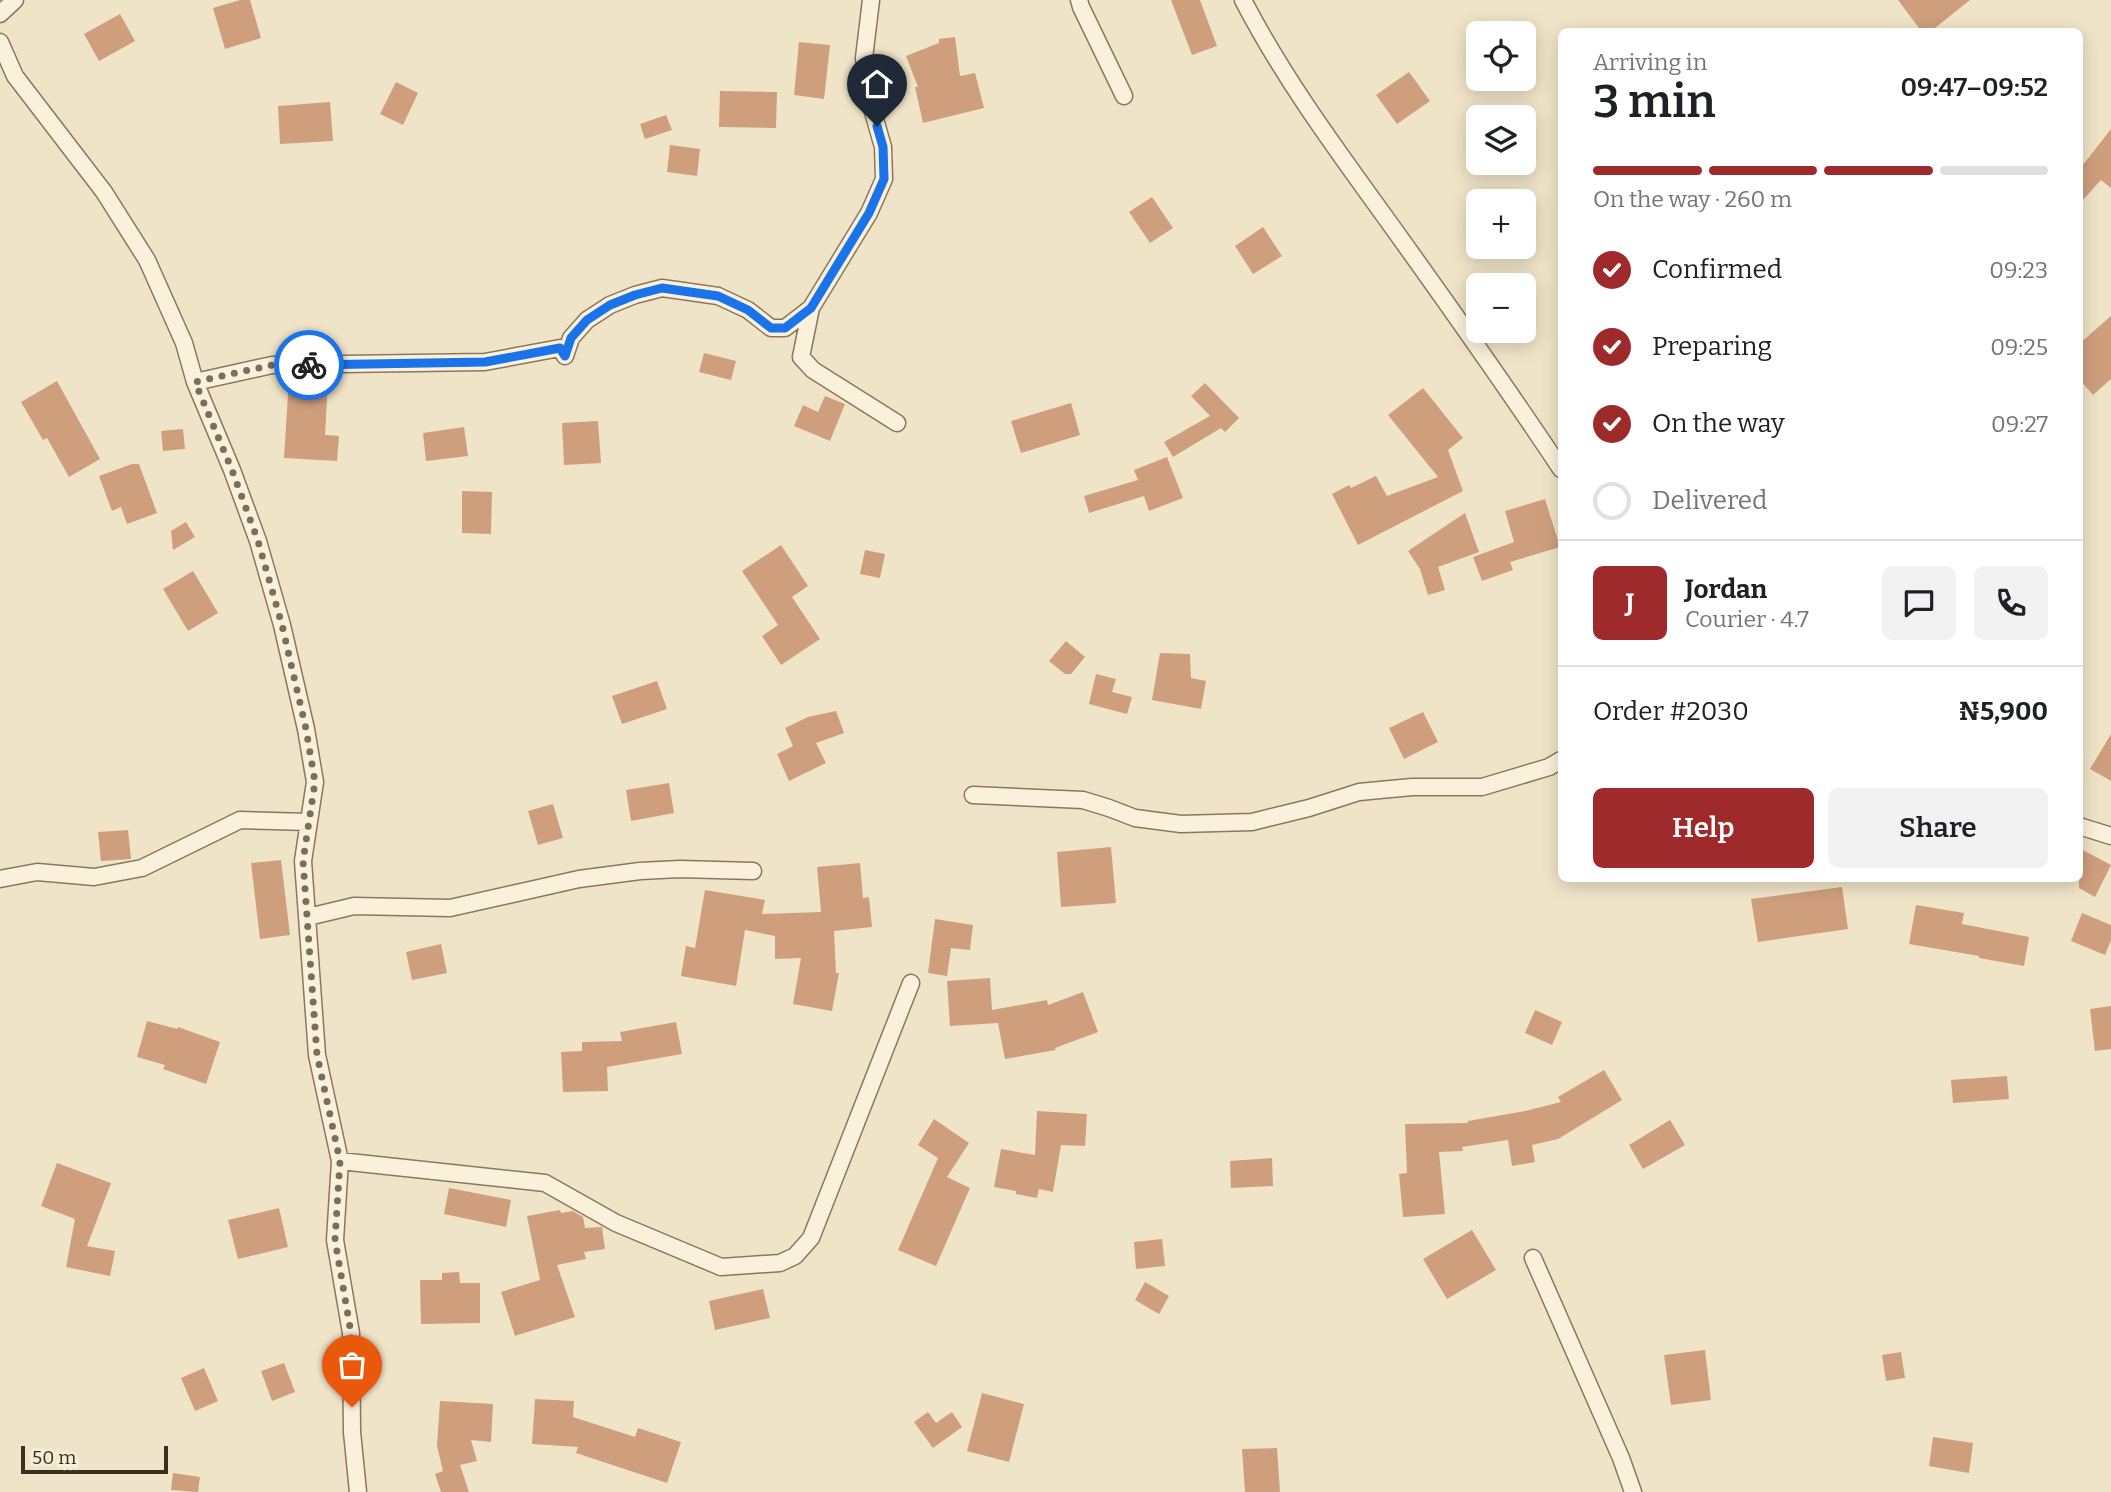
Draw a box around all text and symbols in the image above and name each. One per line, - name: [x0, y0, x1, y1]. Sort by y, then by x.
- map controls: [1466, 21, 1536, 343]
- button: locate: [1466, 21, 1536, 91]
- text: Arriving in: [1593, 48, 1707, 76]
- pin: [847, 54, 907, 126]
- icon: home: [858, 65, 896, 103]
- text: 09:47–09:52: [1901, 72, 2048, 103]
- text: 3 min: [1593, 74, 1716, 129]
- button: layers: [1466, 105, 1536, 175]
- text: On the way · 260 m: [1593, 185, 1792, 213]
- button: +: [1466, 189, 1536, 259]
- icon: check: [1593, 251, 1631, 289]
- text: Confirmed: [1652, 254, 1782, 285]
- text: 09:23: [1989, 256, 2048, 284]
- button: −: [1466, 273, 1536, 343]
- icon: check: [1593, 328, 1631, 366]
- courier: [274, 330, 344, 400]
- text: Preparing: [1652, 331, 1772, 362]
- text: 09:25: [1990, 333, 2048, 361]
- icon: bike: [290, 346, 328, 384]
- icon: check: [1593, 405, 1631, 443]
- text: On the way: [1652, 408, 1785, 439]
- text: 09:27: [1991, 410, 2048, 438]
- text: Delivered: [1652, 485, 1767, 516]
- button: chat: [1882, 566, 1956, 640]
- button: phone: [1974, 566, 2048, 640]
- text: Jordan: [1685, 574, 1767, 605]
- text: J: [1626, 588, 1634, 619]
- text: Courier · 4.7: [1685, 605, 1809, 633]
- text: Order #2030: [1593, 696, 1749, 727]
- text: ₦5,900: [1958, 696, 2048, 727]
- button: Help: [1593, 788, 1814, 868]
- button: Share: [1828, 788, 2048, 868]
- pin: [322, 1335, 382, 1407]
- icon: bag: [333, 1346, 371, 1384]
- scale bar: [21, 1443, 168, 1475]
- text: 50 m: [32, 1446, 76, 1469]

